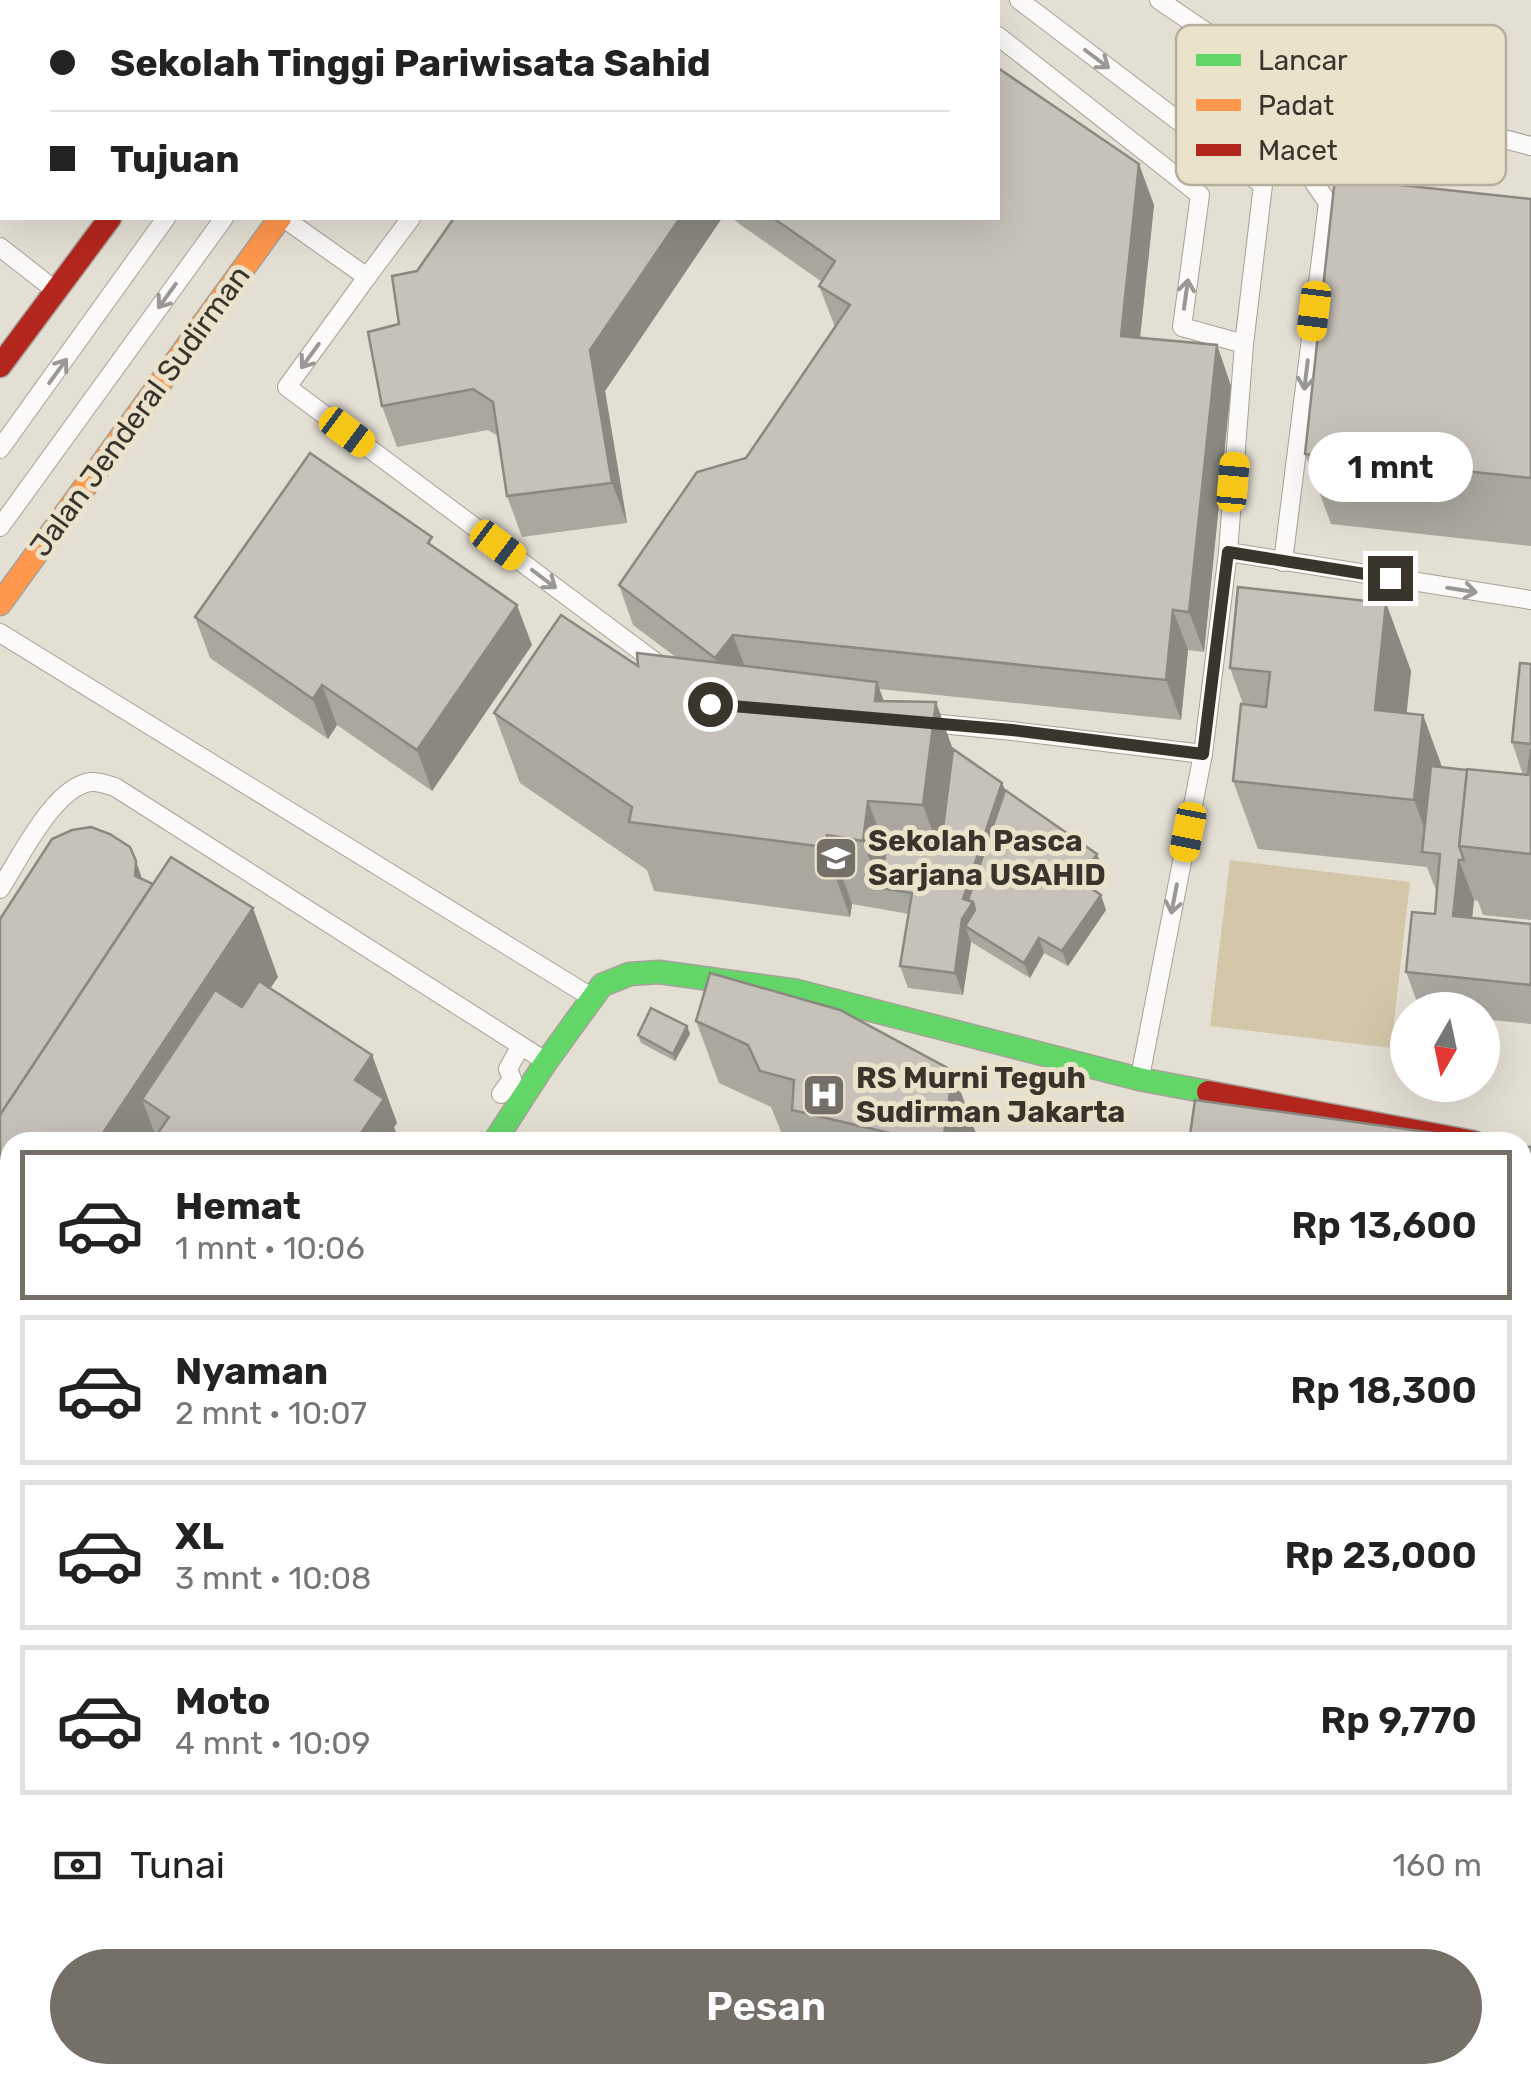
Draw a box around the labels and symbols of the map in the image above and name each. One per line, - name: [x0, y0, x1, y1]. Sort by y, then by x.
- legend: [1176, 25, 1506, 185]
- text: Lancar: [1258, 44, 1348, 77]
- one-way arrow: [1083, 48, 1110, 69]
- text: Padat: [1258, 89, 1334, 122]
- text: Macet: [1258, 134, 1338, 167]
- street label: Jalan Jenderal Sudirman: [22, 259, 258, 563]
- one-way arrow: [1178, 279, 1196, 311]
- car: [1295, 279, 1333, 343]
- one-way arrow: [156, 282, 177, 310]
- one-way arrow: [299, 342, 320, 369]
- one-way arrow: [47, 358, 68, 385]
- one-way arrow: [1297, 358, 1315, 391]
- car: [314, 402, 380, 462]
- callout: 1 mnt: [1308, 433, 1472, 503]
- car: [1215, 451, 1251, 513]
- car: [465, 515, 531, 575]
- route end: [1368, 556, 1413, 601]
- one-way arrow: [530, 569, 557, 590]
- one-way arrow: [1446, 581, 1478, 599]
- route start: [688, 682, 733, 727]
- car: [1168, 800, 1208, 864]
- place label: Sekolah Pasca Sarjana USAHID: [868, 823, 1106, 893]
- school or university icon: Sekolah Pasca Sarjana USAHID: [813, 835, 859, 881]
- one-way arrow: [1163, 882, 1182, 914]
- north arrow: [1390, 992, 1500, 1102]
- place label: RS Murni Teguh Sudirman Jakarta: [856, 1060, 1125, 1130]
- hospital icon: RS Murni Teguh Sudirman Jakarta: [801, 1072, 847, 1118]

